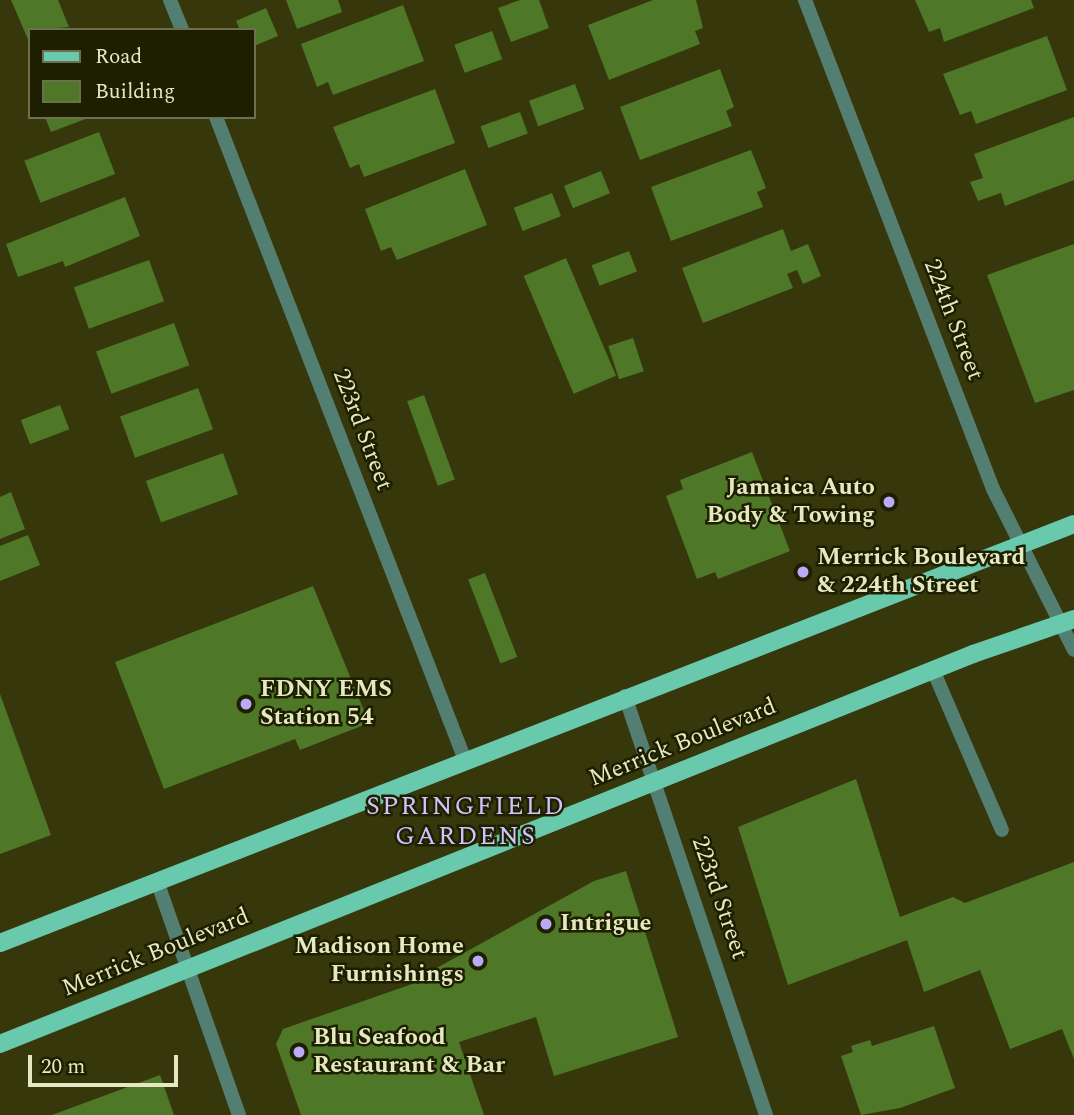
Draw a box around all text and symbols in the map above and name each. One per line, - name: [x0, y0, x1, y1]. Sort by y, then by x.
- legend: [28, 28, 256, 119]
- text: Road: [95, 41, 142, 73]
- text: Building: [95, 76, 175, 108]
- street label: 224th Street: [917, 255, 989, 385]
- street label: 223rd Street: [326, 365, 398, 495]
- place label: Jamaica Auto Body & Towing: [707, 474, 875, 530]
- marker: Jamaica Auto Body & Towing: [881, 494, 897, 510]
- place label: Merrick Boulevard & 224th Street: [817, 544, 1026, 600]
- marker: Merrick Boulevard & 224th Street: [795, 564, 811, 580]
- place label: FDNY EMS Station 54: [260, 676, 392, 732]
- street label: Merrick Boulevard: [585, 692, 781, 794]
- marker: FDNY EMS Station 54: [238, 696, 254, 712]
- district label: SPRINGFIELD GARDENS: [367, 791, 565, 852]
- street label: 223rd Street: [685, 833, 753, 963]
- street label: Merrick Boulevard: [58, 902, 254, 1004]
- place label: Intrigue: [560, 910, 651, 938]
- marker: Intrigue: [538, 916, 554, 932]
- place label: Madison Home Furnishings: [295, 933, 464, 989]
- marker: Madison Home Furnishings: [470, 953, 486, 969]
- place label: Blu Seafood Restaurant & Bar: [313, 1024, 505, 1080]
- scale bar: [32, 1042, 182, 1086]
- marker: Blu Seafood Restaurant & Bar: [291, 1044, 307, 1060]
- text: 20 m: [41, 1051, 85, 1083]

